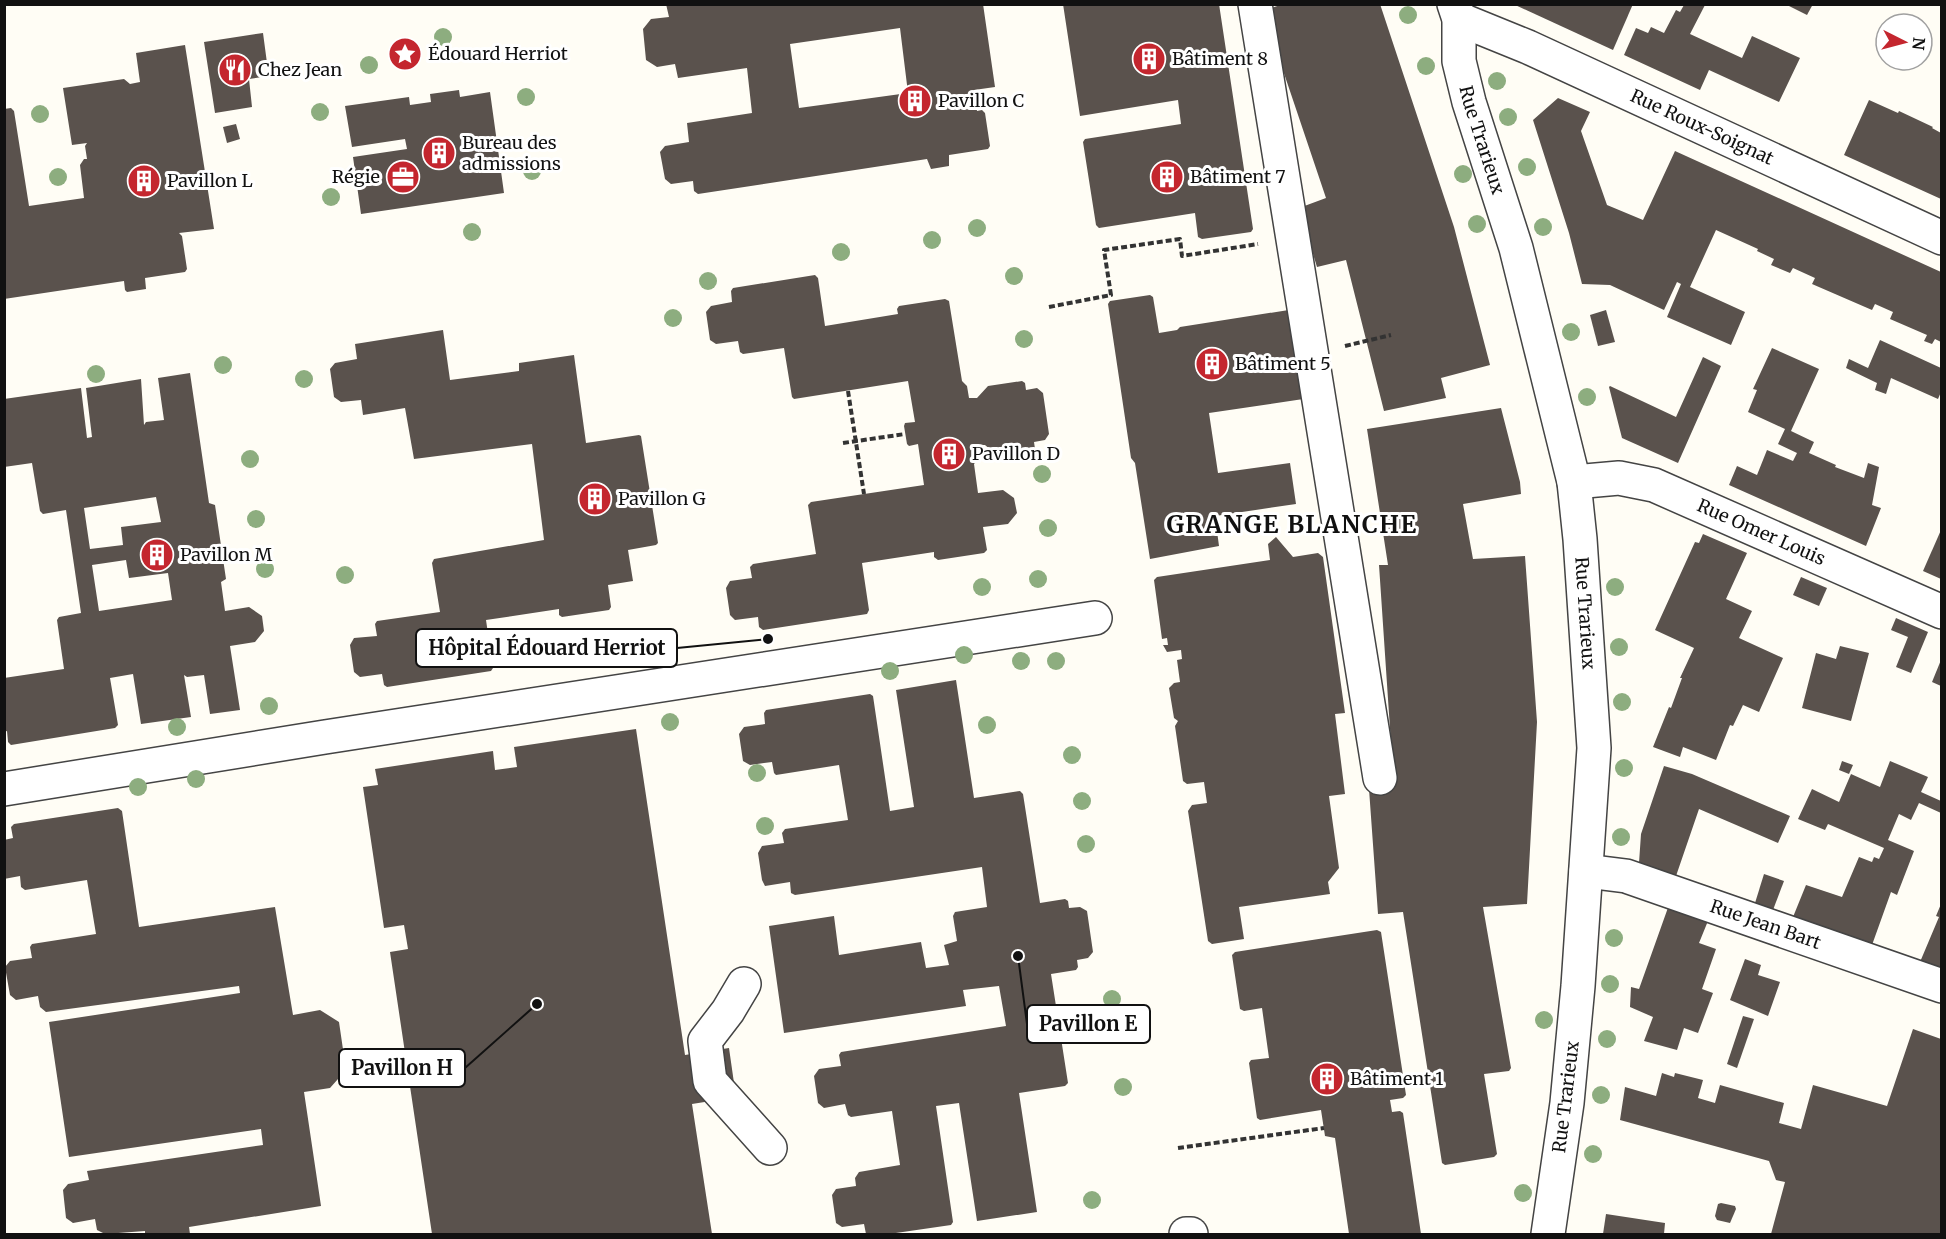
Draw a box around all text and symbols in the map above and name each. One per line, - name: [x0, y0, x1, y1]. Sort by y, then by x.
- north arrow: [1874, 12, 1934, 72]
- place icon: Édouard Herriot: [387, 36, 423, 72]
- text: N: [1908, 36, 1930, 51]
- building icon: Bâtiment 8: [1131, 41, 1167, 77]
- place label: Édouard Herriot: [428, 42, 568, 65]
- place label: Bâtiment 8: [1172, 47, 1268, 70]
- restaurant icon: Chez Jean: [217, 52, 253, 88]
- place label: Chez Jean: [258, 58, 342, 81]
- building icon: Pavillon C: [897, 83, 933, 119]
- street label: Rue Trarieux: [1454, 83, 1510, 197]
- street label: Rue Roux-Soignat: [1627, 84, 1777, 170]
- place label: Pavillon C: [938, 89, 1025, 112]
- place label: Bureau des admissions: [462, 131, 561, 175]
- building icon: Bureau des admissions: [421, 135, 457, 171]
- office icon: Régie: [385, 159, 421, 195]
- building icon: Bâtiment 7: [1149, 159, 1185, 195]
- building icon: Pavillon L: [126, 163, 162, 199]
- place label: Régie: [332, 165, 380, 188]
- place label: Bâtiment 7: [1190, 165, 1285, 188]
- place label: Pavillon L: [167, 169, 253, 192]
- building icon: Bâtiment 5: [1194, 346, 1230, 382]
- place label: Bâtiment 5: [1235, 352, 1331, 375]
- building icon: Pavillon D: [931, 436, 967, 472]
- place label: Pavillon D: [972, 442, 1060, 465]
- building icon: Pavillon G: [577, 481, 613, 517]
- place label: Pavillon G: [618, 487, 706, 510]
- street label: Rue Omer Louis: [1694, 493, 1829, 570]
- district label: GRANGE BLANCHE: [1166, 509, 1418, 540]
- building icon: Pavillon M: [139, 537, 175, 573]
- place label: Pavillon M: [180, 543, 273, 566]
- street label: Rue Trarieux: [1570, 556, 1601, 670]
- callout: Hôpital Édouard Herriot: [416, 629, 677, 667]
- text: Hôpital Édouard Herriot: [428, 633, 666, 660]
- street label: Rue Jean Bart: [1707, 894, 1824, 954]
- callout: Pavillon E: [1027, 1005, 1150, 1043]
- text: Pavillon E: [1039, 1011, 1137, 1036]
- street label: Rue Trarieux: [1547, 1039, 1584, 1154]
- callout: Pavillon H: [339, 1049, 465, 1087]
- text: Pavillon H: [351, 1055, 453, 1080]
- building icon: Bâtiment 1: [1309, 1061, 1345, 1097]
- place label: Bâtiment 1: [1350, 1067, 1443, 1090]

